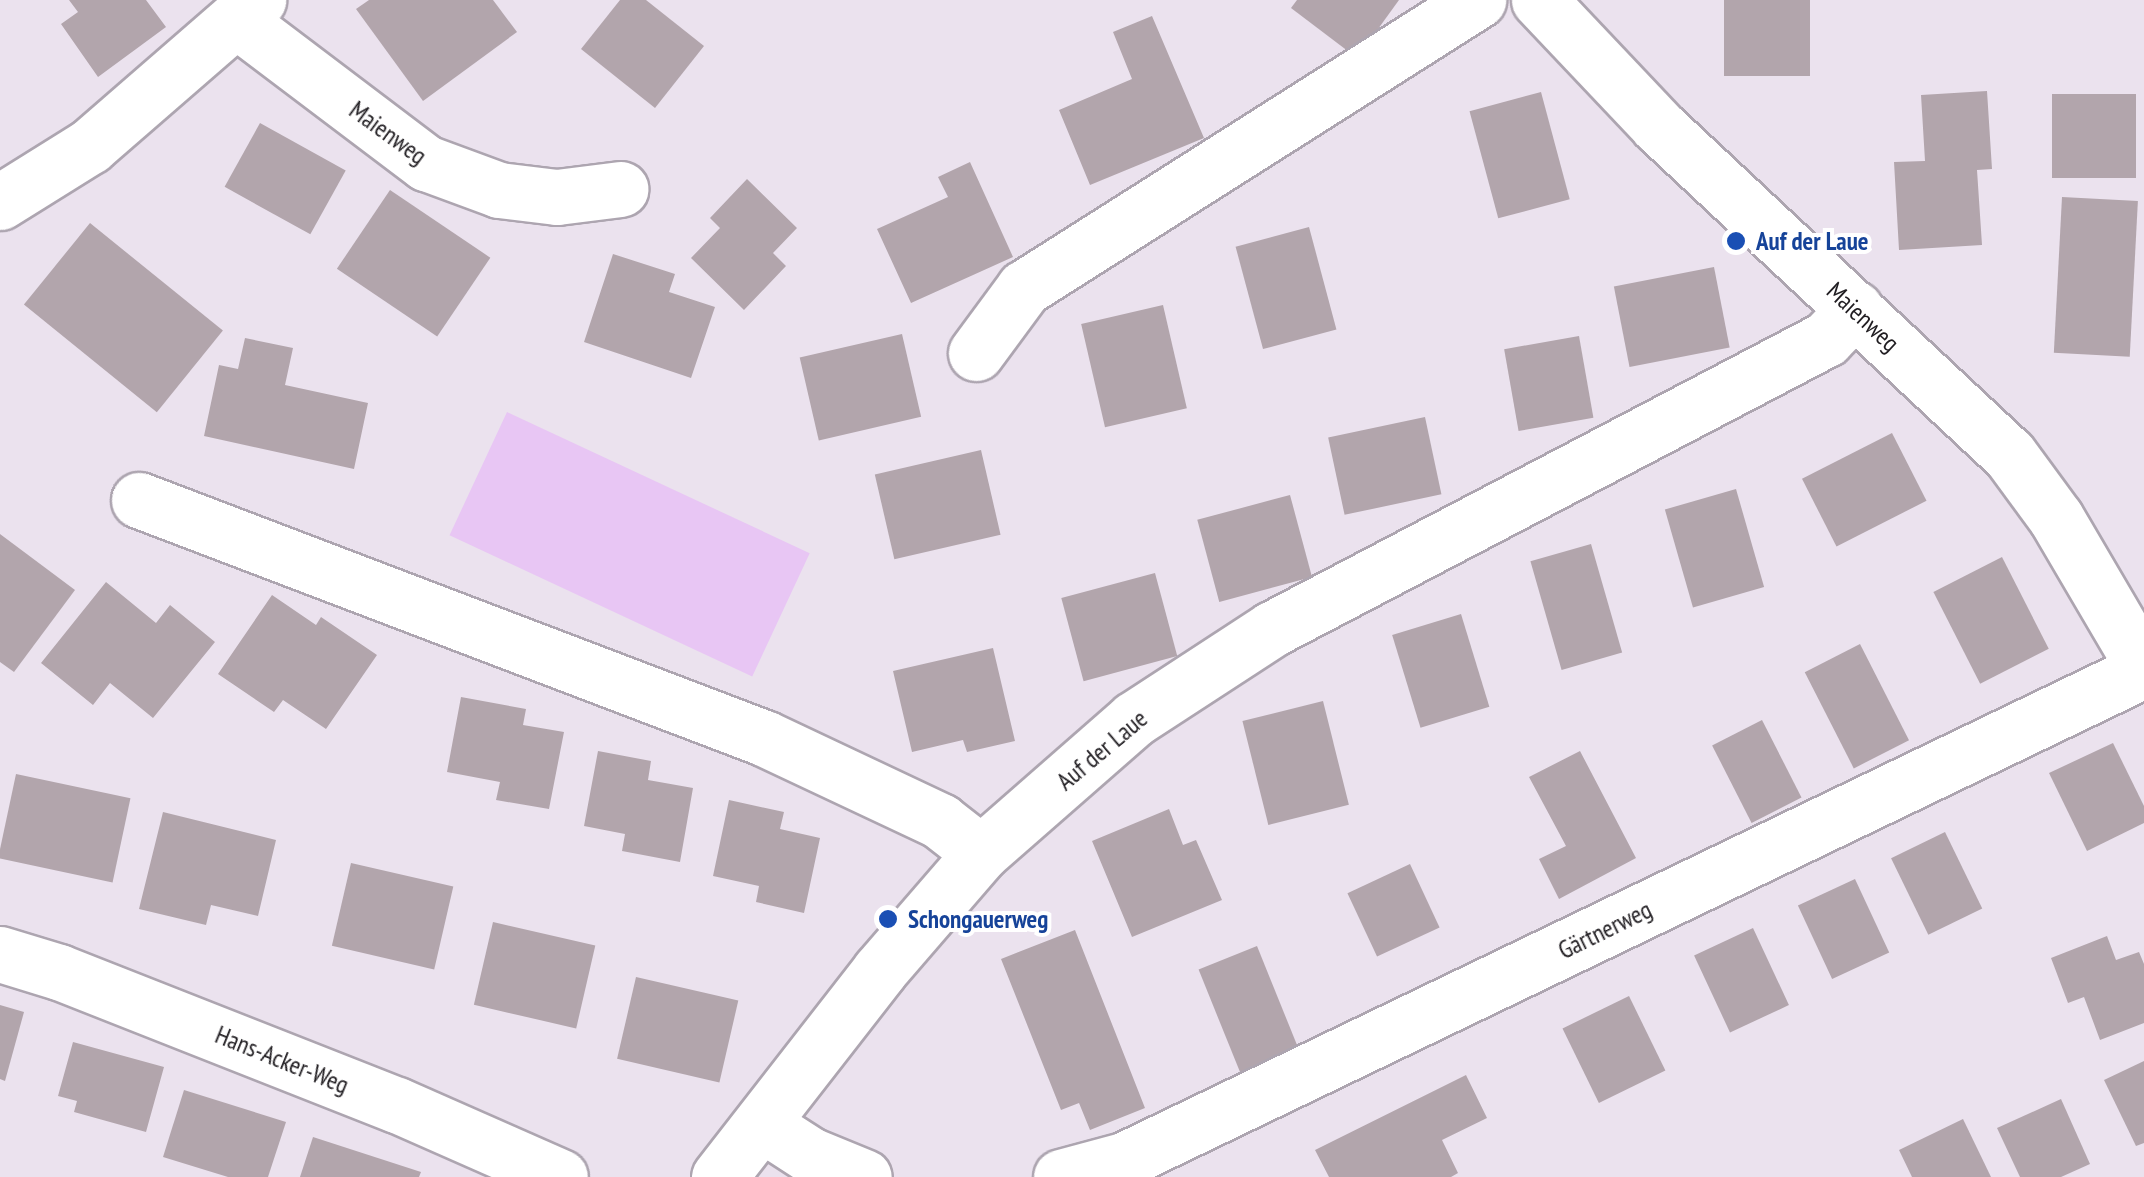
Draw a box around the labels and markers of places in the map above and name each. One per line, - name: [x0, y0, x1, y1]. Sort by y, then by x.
- place label: Auf der Laue: [1756, 226, 1869, 256]
- marker: Auf der Laue: [1725, 230, 1747, 252]
- place label: Schongauerweg: [908, 904, 1048, 934]
- marker: Schongauerweg: [877, 908, 899, 930]

